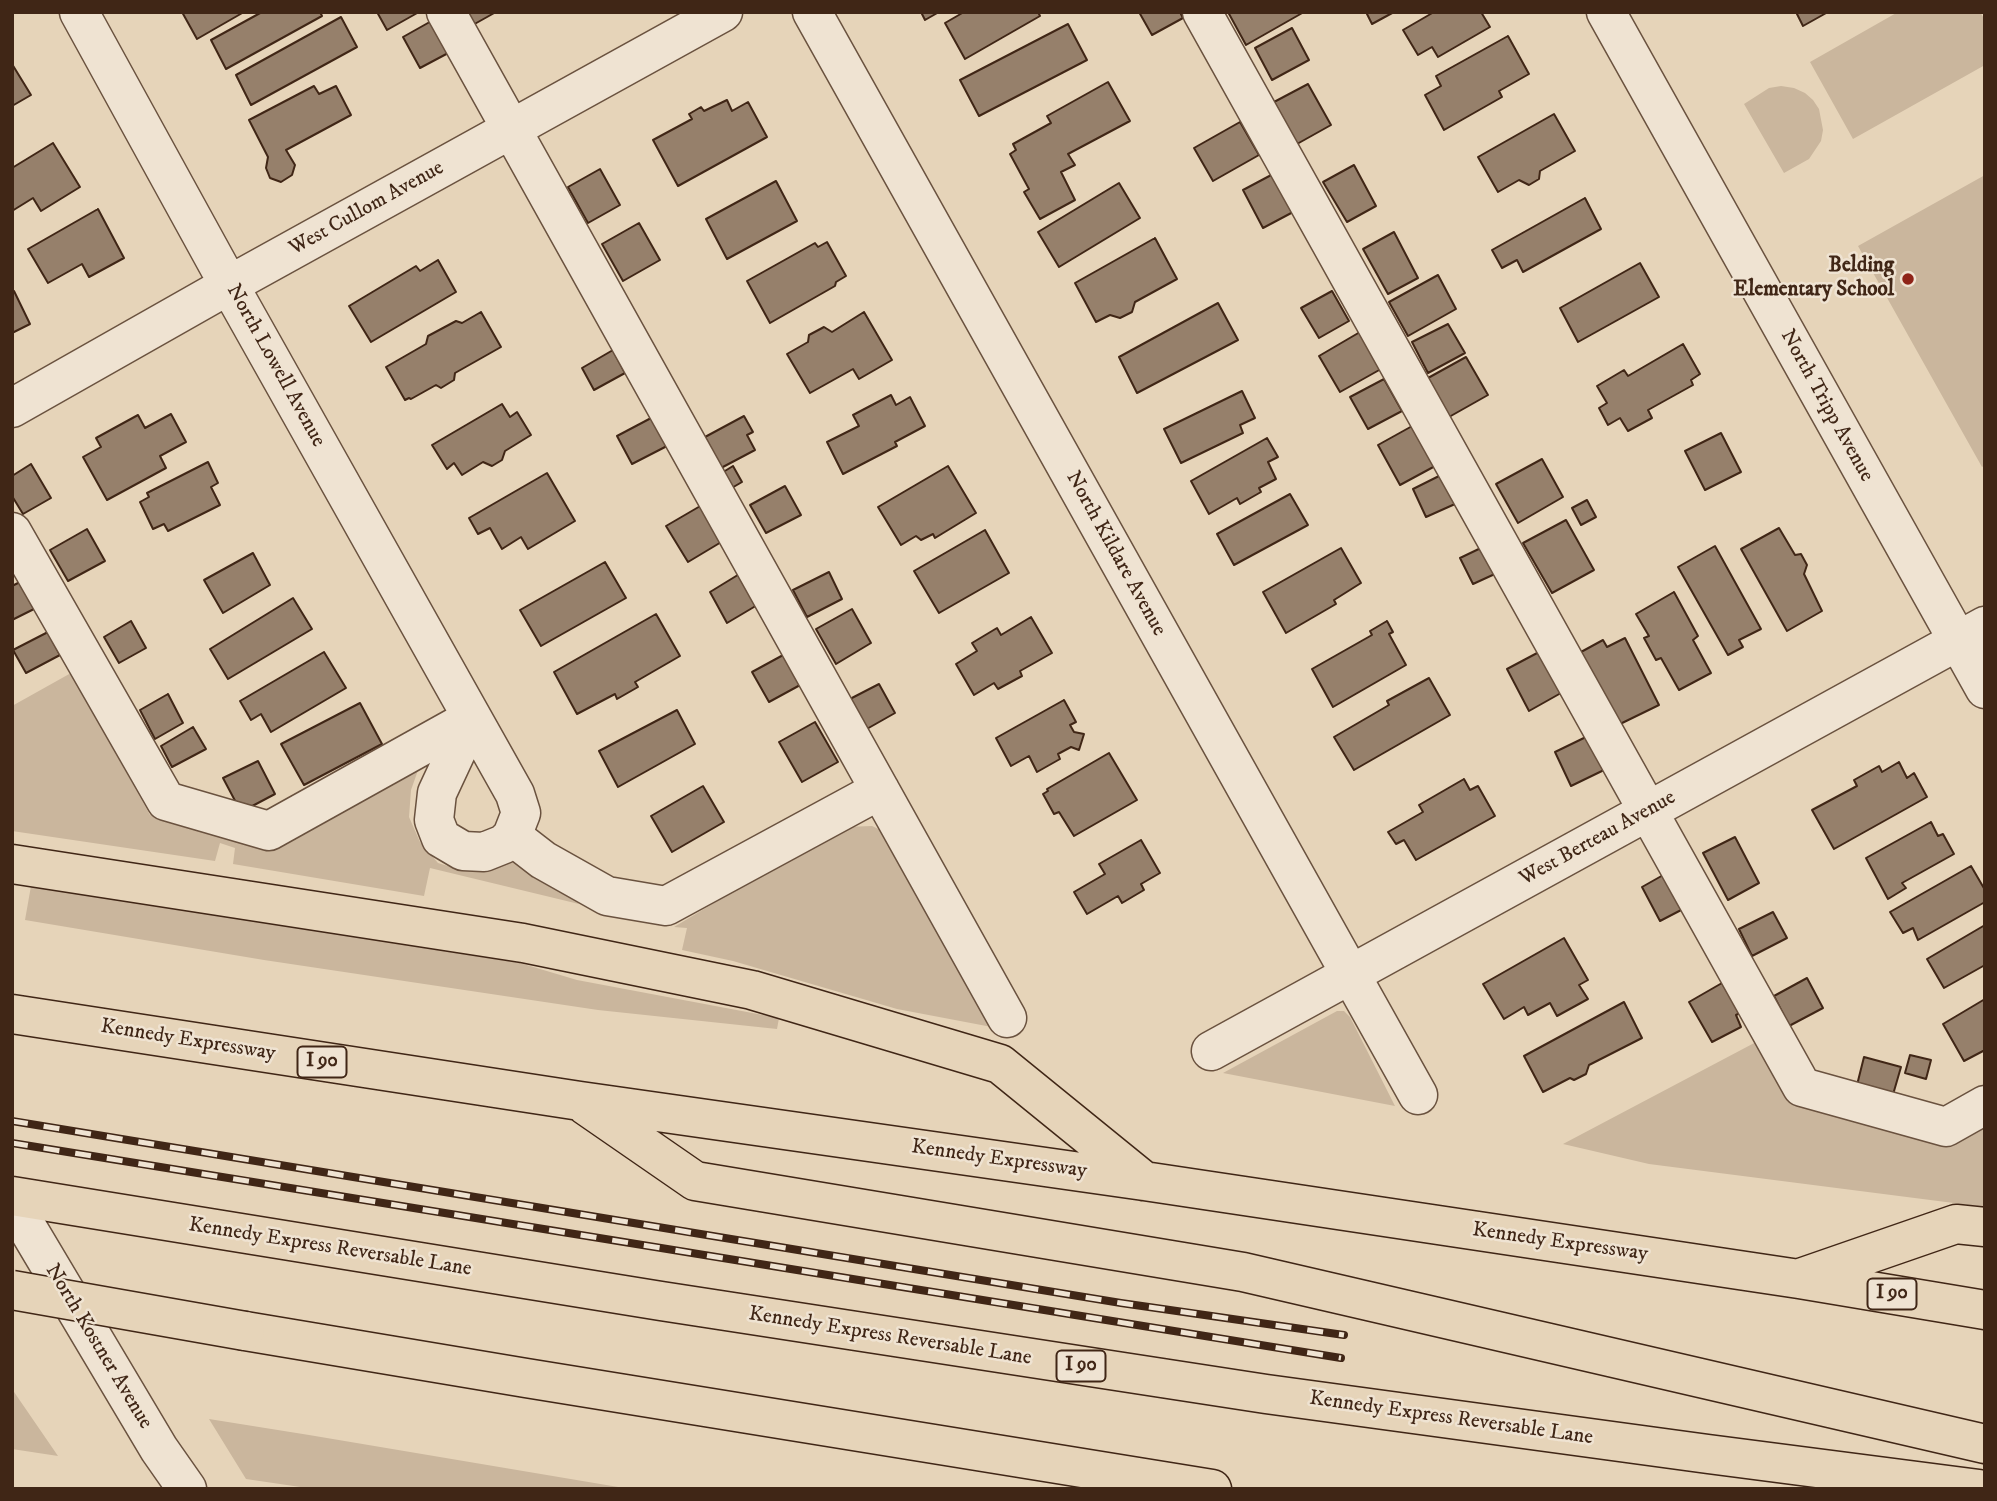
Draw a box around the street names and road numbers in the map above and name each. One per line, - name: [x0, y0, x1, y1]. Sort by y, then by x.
- street label: West Cullom Avenue: [285, 156, 449, 262]
- street label: North Lowell Avenue: [220, 280, 330, 452]
- street label: North Tripp Avenue: [1774, 325, 1878, 487]
- street label: North Kildare Avenue: [1059, 467, 1171, 641]
- street label: West Berteau Avenue: [1516, 786, 1680, 892]
- street label: Kennedy Expressway: [99, 1015, 277, 1067]
- road number: I 90: [298, 1046, 346, 1078]
- street label: Kennedy Expressway: [910, 1135, 1088, 1185]
- street label: Kennedy Express Reversable Lane: [187, 1213, 473, 1283]
- street label: Kennedy Expressway: [1471, 1218, 1649, 1268]
- street label: North Kostner Avenue: [39, 1260, 157, 1434]
- road number: I 90: [1868, 1278, 1916, 1310]
- street label: Kennedy Express Reversable Lane: [747, 1302, 1033, 1372]
- road number: I 90: [1056, 1350, 1106, 1382]
- street label: Kennedy Express Reversable Lane: [1307, 1387, 1595, 1451]

